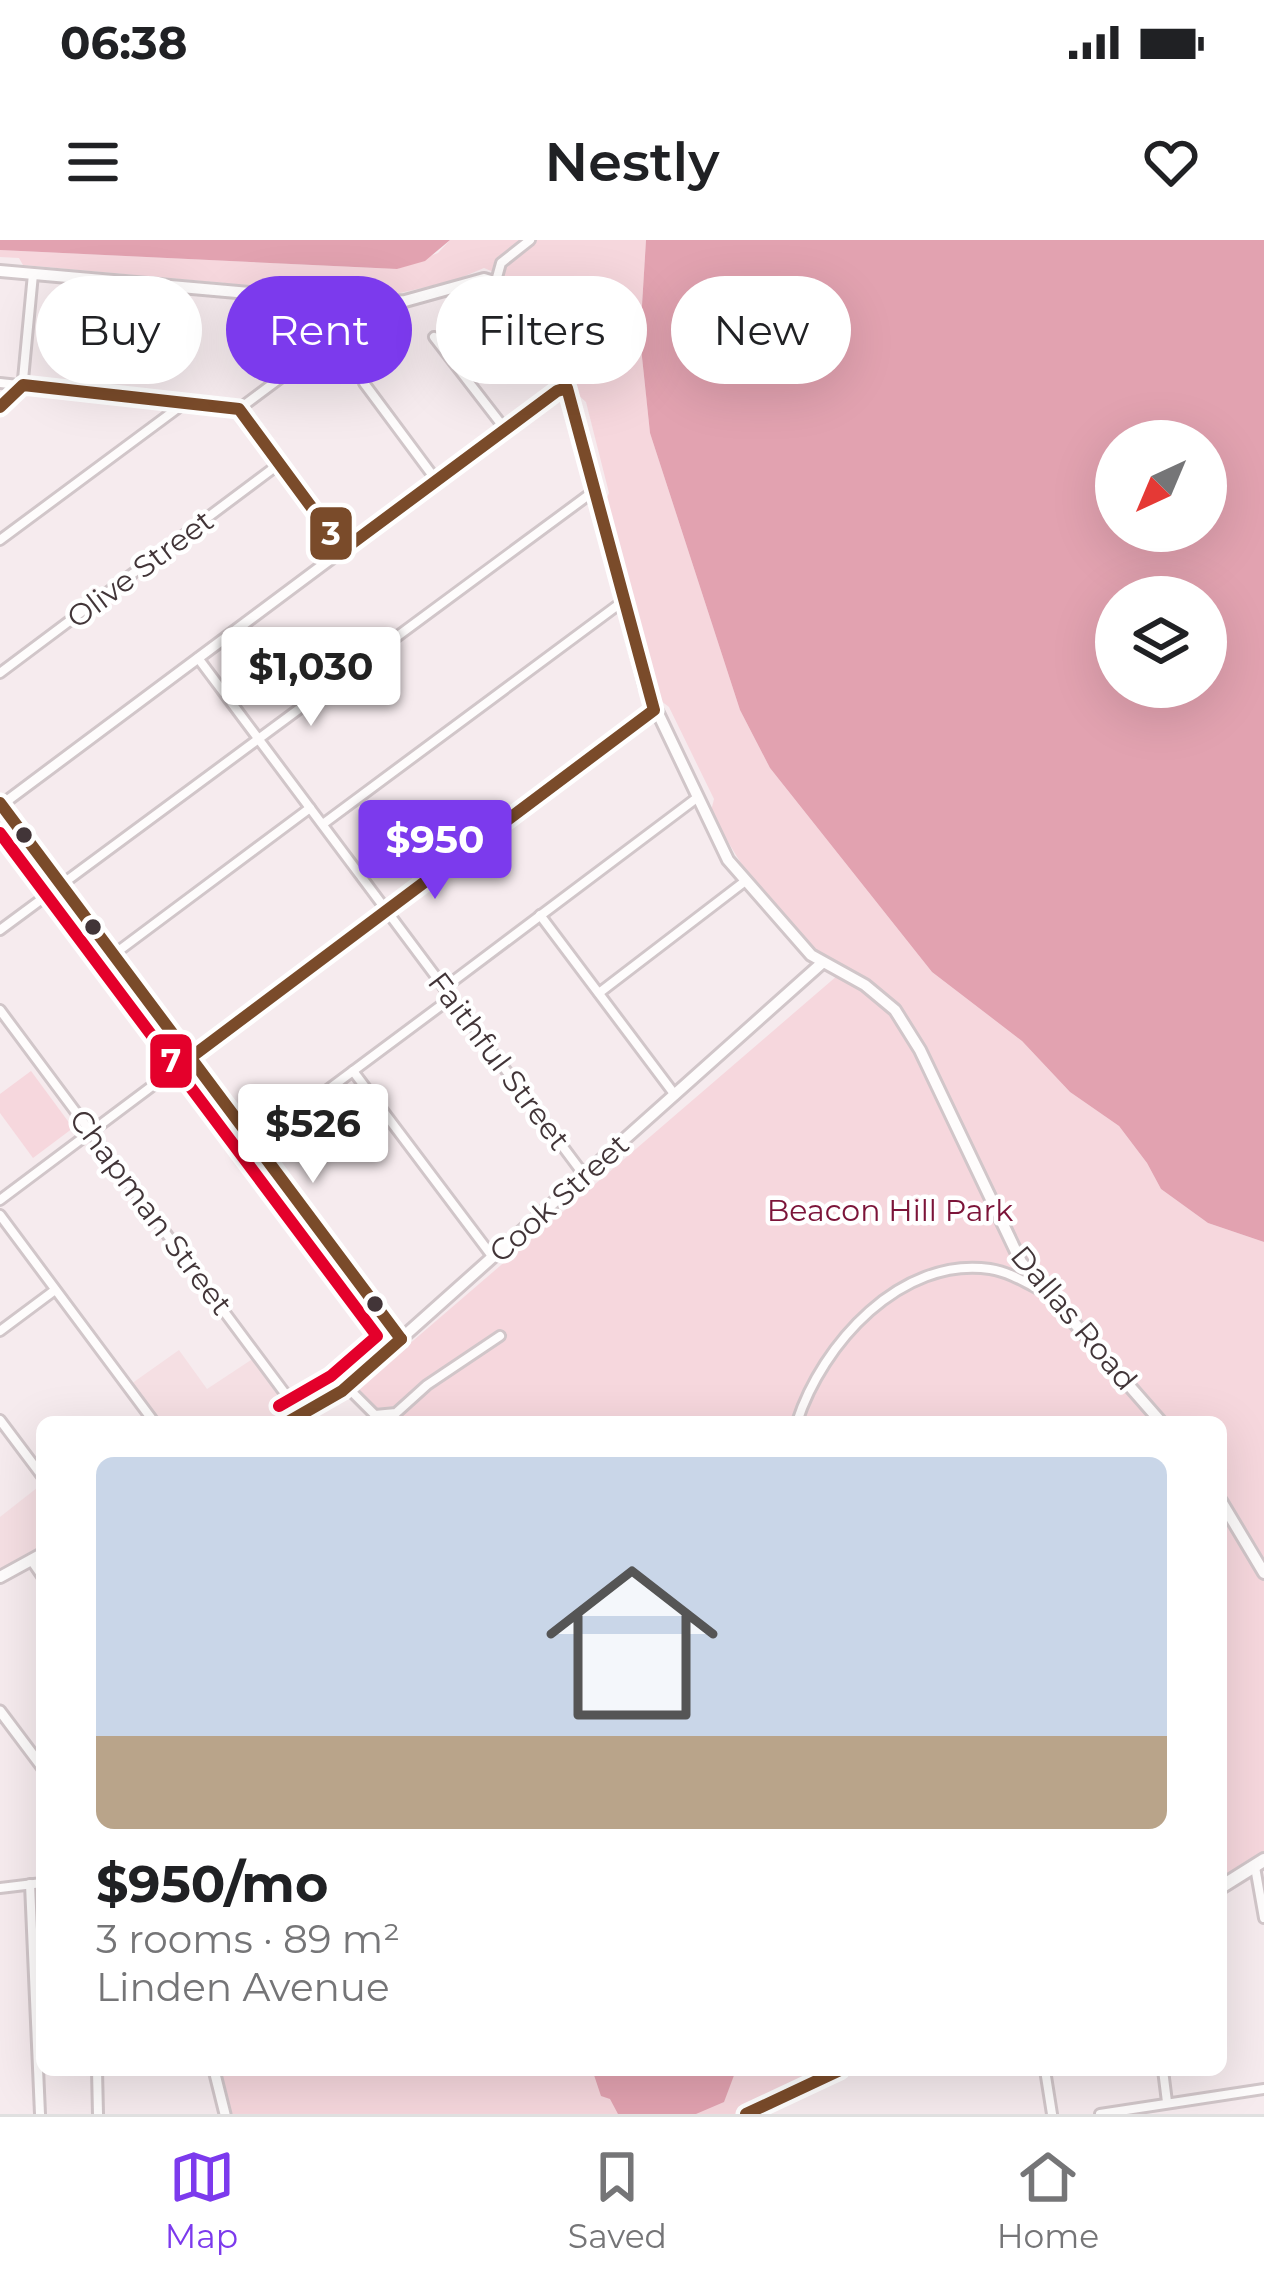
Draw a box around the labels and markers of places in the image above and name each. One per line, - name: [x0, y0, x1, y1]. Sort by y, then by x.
- pin: $1,030: [213, 627, 409, 729]
- pin: $950: [364, 800, 506, 902]
- unlabelled marker: [13, 824, 35, 846]
- unlabelled marker: [82, 916, 104, 938]
- pin: $526: [242, 1084, 384, 1186]
- unlabelled marker: [364, 1293, 386, 1315]

